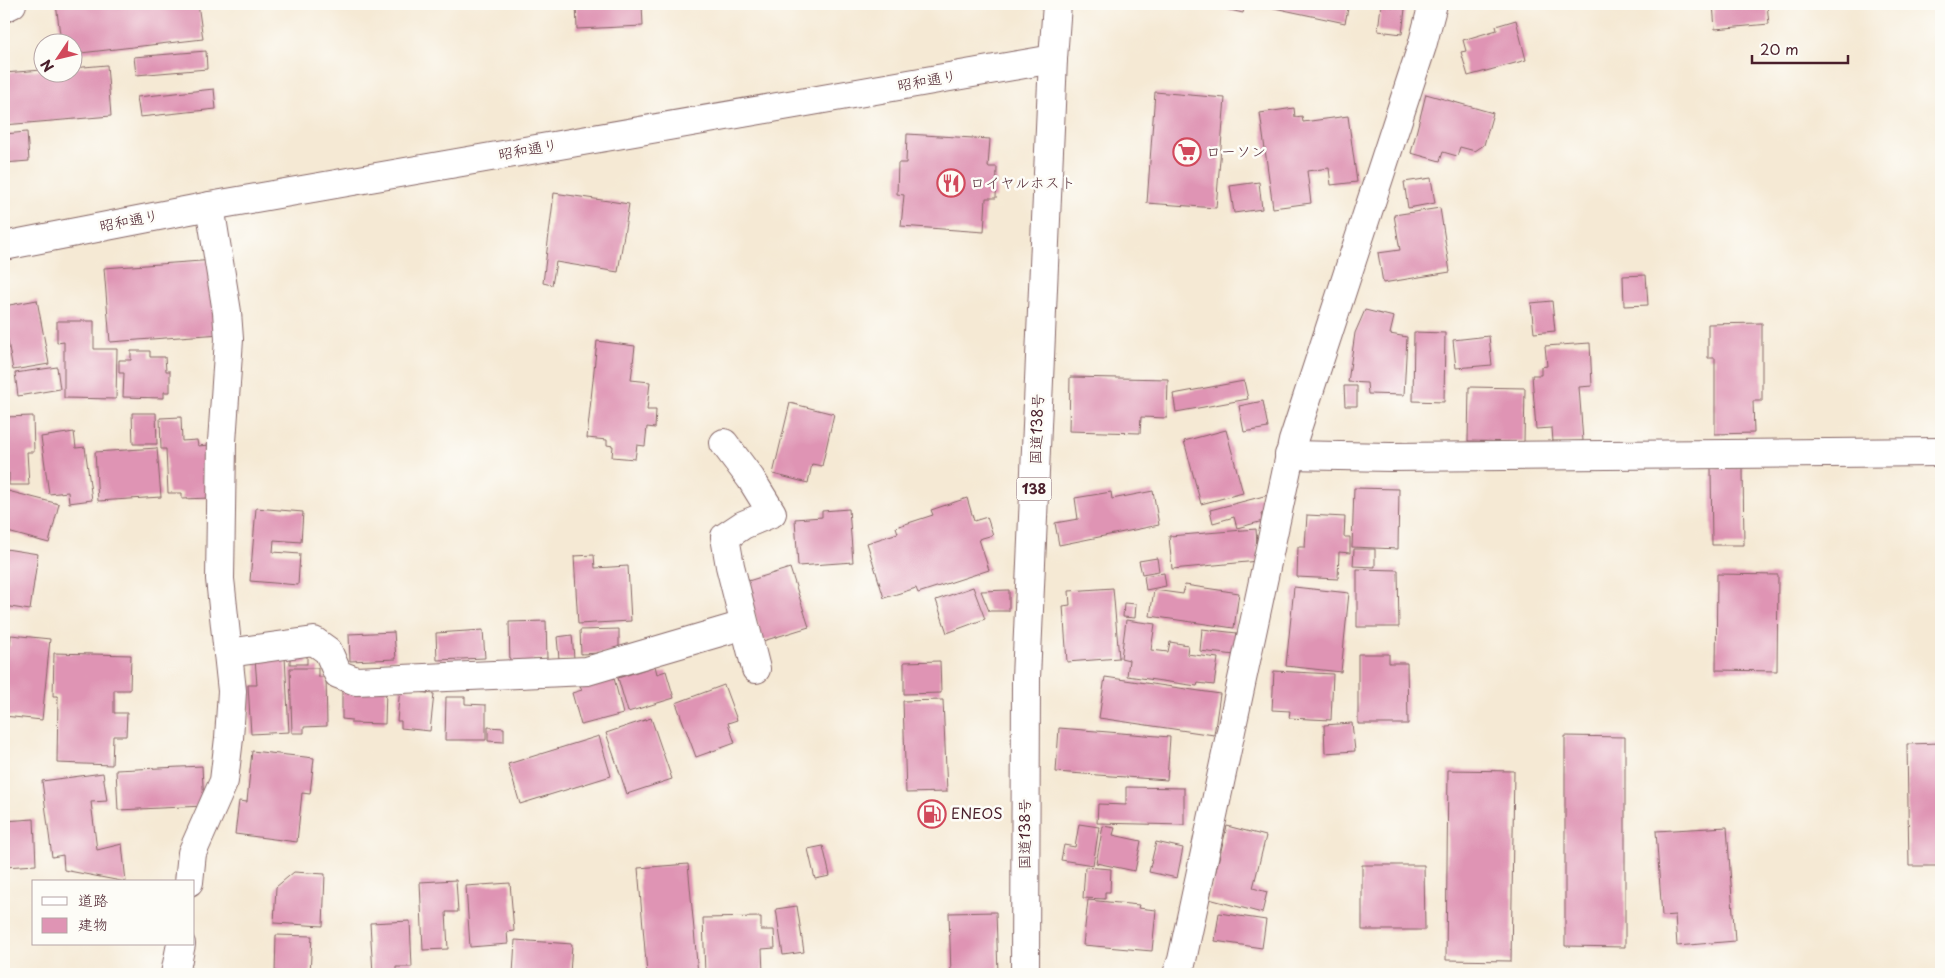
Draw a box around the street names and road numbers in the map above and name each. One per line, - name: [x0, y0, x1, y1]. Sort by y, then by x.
- street label: 昭和通り: [895, 63, 958, 96]
- street label: 昭和通り: [496, 132, 559, 165]
- street label: 昭和通り: [97, 203, 160, 237]
- street label: 国道138号: [1023, 393, 1048, 465]
- road number: 138: [1016, 478, 1052, 500]
- street label: 国道138号: [1012, 798, 1035, 870]

